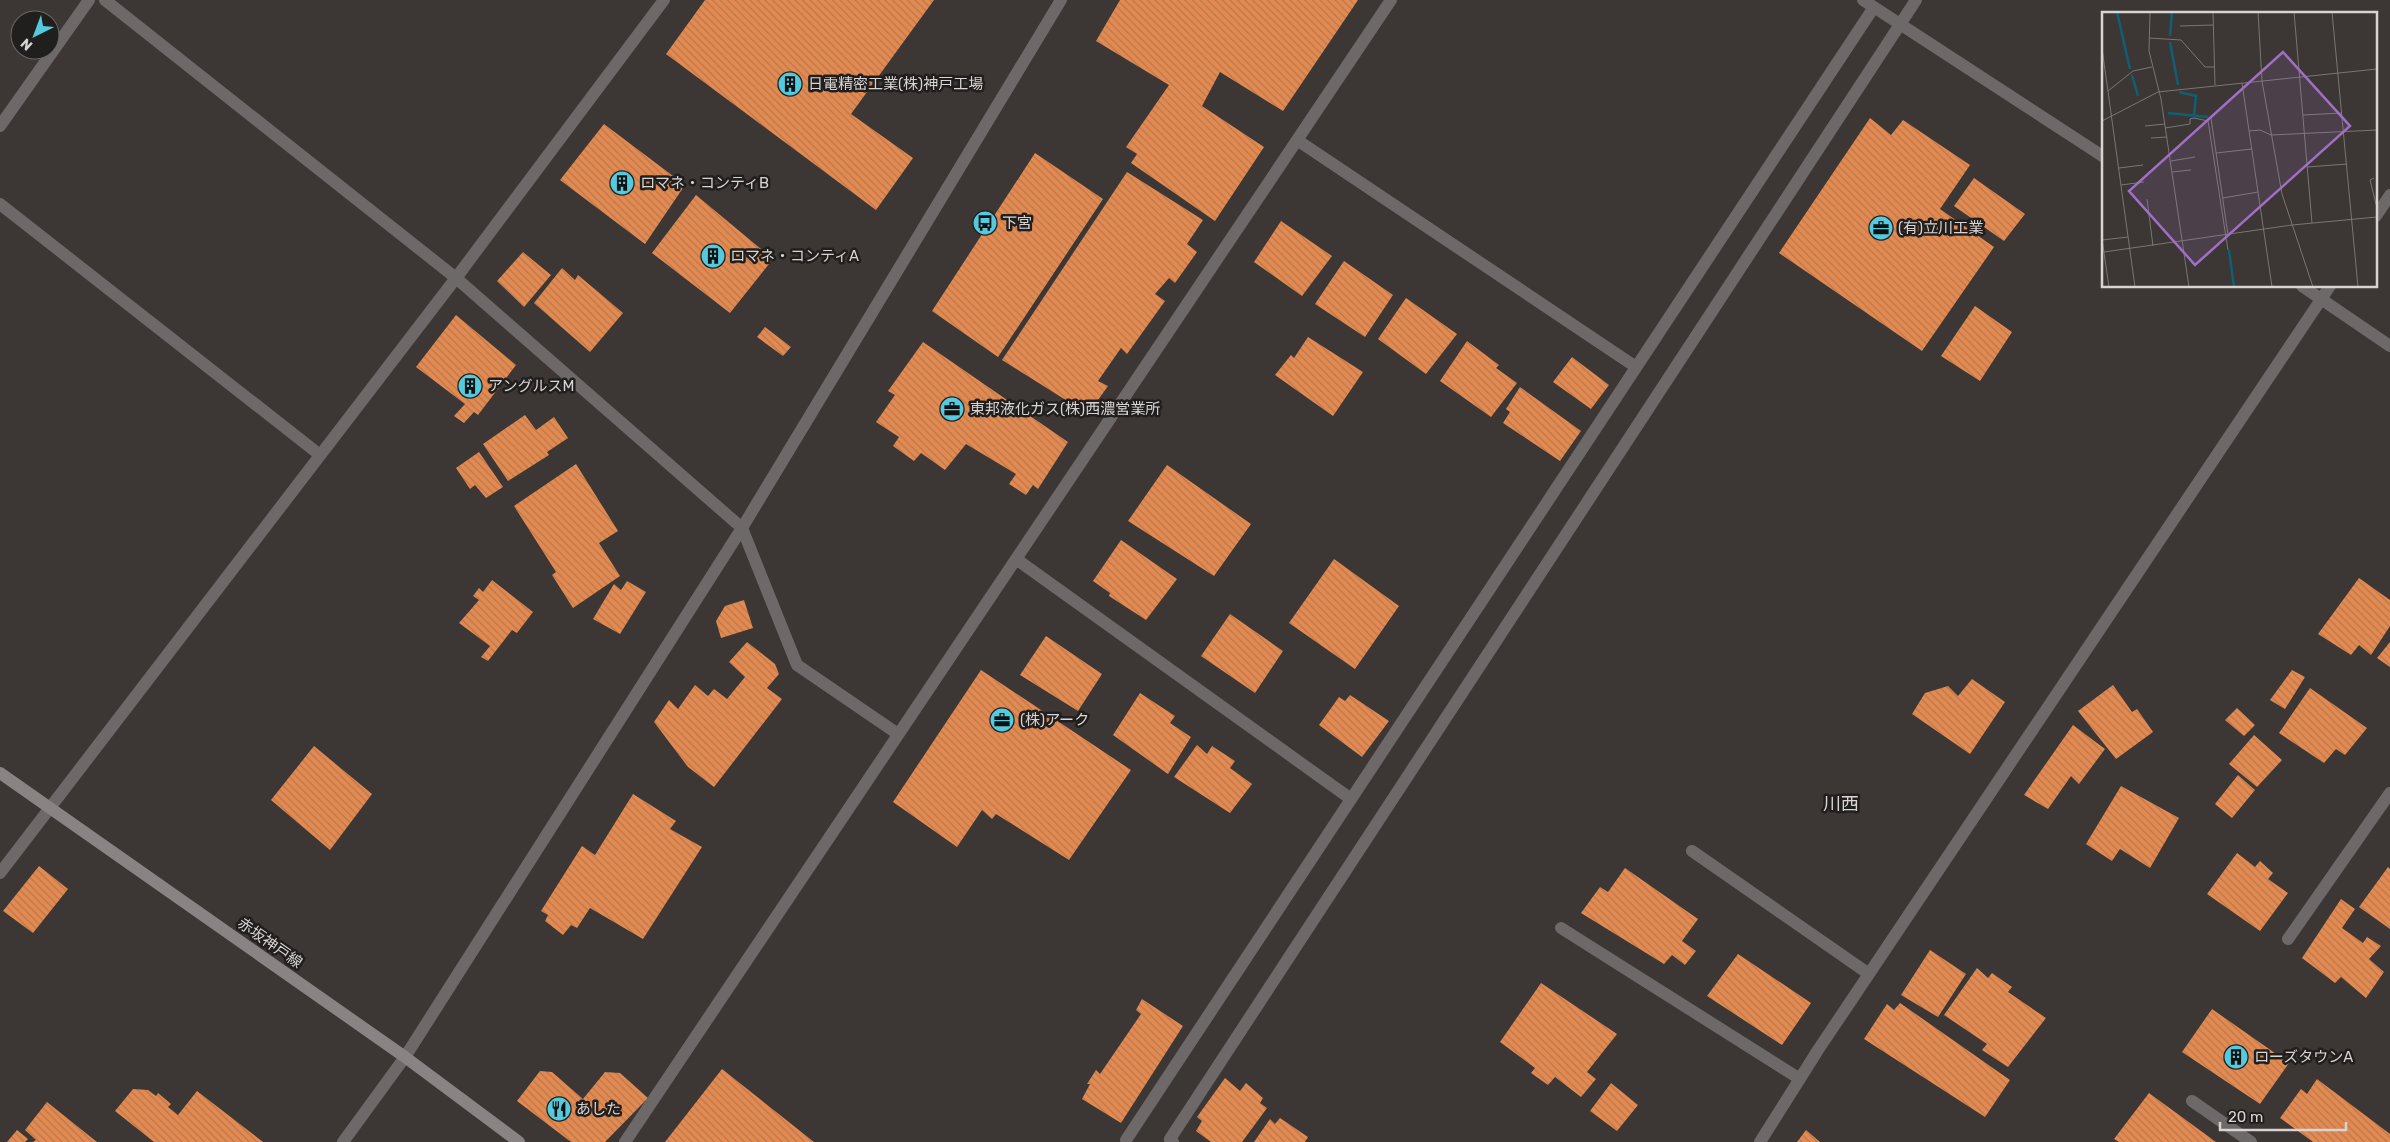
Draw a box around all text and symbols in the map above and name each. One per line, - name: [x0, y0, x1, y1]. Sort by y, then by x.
- north arrow: [10, 10, 60, 60]
- inset map: [2102, 12, 2378, 288]
- text: N: [17, 35, 36, 54]
- building icon: 日電精密工業(株)神戸工場: [777, 71, 803, 97]
- place label: 日電精密工業(株)神戸工場: [808, 75, 983, 93]
- building icon: ロマネ・コンティB: [609, 170, 635, 196]
- place label: ロマネ・コンティB: [640, 174, 769, 192]
- bus stop icon: 下宮: [972, 210, 998, 236]
- place label: 下宮: [1002, 214, 1032, 232]
- office icon: (有)立川工業: [1868, 215, 1894, 241]
- place label: (有)立川工業: [1898, 219, 1983, 237]
- building icon: ロマネ・コンティA: [700, 243, 726, 269]
- place label: ロマネ・コンティA: [730, 247, 859, 265]
- building icon: アングルスM: [457, 373, 483, 399]
- place label: アングルスM: [488, 377, 574, 395]
- office icon: 東邦液化ガス(株)西濃営業所: [939, 396, 965, 422]
- place label: 東邦液化ガス(株)西濃営業所: [970, 400, 1160, 418]
- office icon: (株)アーク: [989, 707, 1015, 733]
- place label: (株)アーク: [1020, 711, 1089, 729]
- district label: 川西: [1823, 793, 1859, 815]
- street label: 赤坂神戸線: [234, 914, 306, 972]
- building icon: ローズタウンA: [2223, 1044, 2249, 1070]
- place label: ローズタウンA: [2254, 1048, 2353, 1066]
- restaurant icon: あした: [546, 1096, 572, 1122]
- place label: あした: [576, 1100, 621, 1118]
- scale bar: [2220, 1100, 2346, 1132]
- text: 20 m: [2228, 1108, 2263, 1126]

